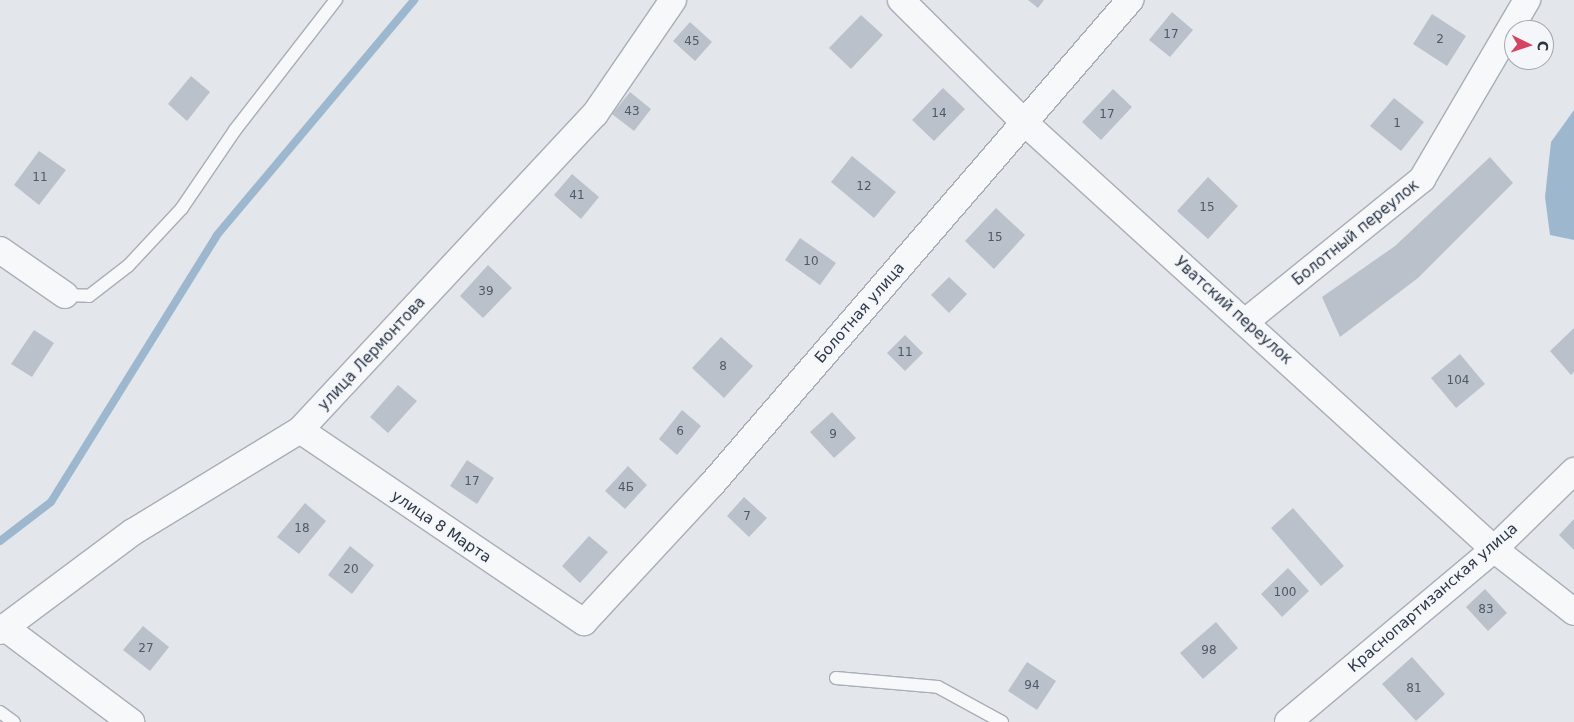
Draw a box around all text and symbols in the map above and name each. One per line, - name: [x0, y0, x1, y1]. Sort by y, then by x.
- north arrow: [1504, 20, 1554, 70]
- house number: 17: [1163, 28, 1179, 42]
- house number: 2: [1436, 33, 1444, 47]
- house number: 45: [684, 35, 700, 49]
- text: С: [1535, 40, 1551, 52]
- house number: 43: [624, 105, 640, 119]
- house number: 14: [931, 107, 947, 121]
- house number: 17: [1099, 108, 1115, 122]
- house number: 1: [1393, 117, 1401, 131]
- house number: 11: [32, 171, 48, 185]
- street label: Болотный переулок: [1289, 176, 1423, 290]
- house number: 12: [856, 180, 872, 194]
- house number: 41: [569, 189, 585, 203]
- house number: 15: [1199, 201, 1215, 215]
- house number: 15: [987, 231, 1003, 245]
- street label: Уватский переулок: [1171, 253, 1295, 369]
- house number: 10: [803, 255, 819, 269]
- street label: Болотная улица: [811, 259, 909, 367]
- house number: 39: [478, 285, 494, 299]
- street label: улица Лермонтова: [315, 294, 429, 414]
- house number: 11: [897, 346, 913, 360]
- house number: 8: [719, 360, 727, 374]
- house number: 104: [1447, 374, 1469, 388]
- house number: 6: [676, 425, 684, 439]
- house number: 9: [829, 428, 837, 442]
- house number: 17: [464, 475, 480, 489]
- house number: 4Б: [618, 481, 634, 495]
- street label: улица 8 Марта: [388, 487, 494, 567]
- house number: 7: [743, 510, 751, 524]
- street label: Краснопартизанская улица: [1345, 520, 1521, 676]
- house number: 18: [294, 522, 310, 536]
- house number: 20: [343, 563, 359, 577]
- house number: 100: [1274, 586, 1296, 600]
- house number: 83: [1478, 603, 1494, 617]
- house number: 27: [138, 642, 154, 656]
- house number: 98: [1201, 644, 1217, 658]
- house number: 94: [1024, 679, 1040, 693]
- house number: 81: [1406, 682, 1422, 696]

